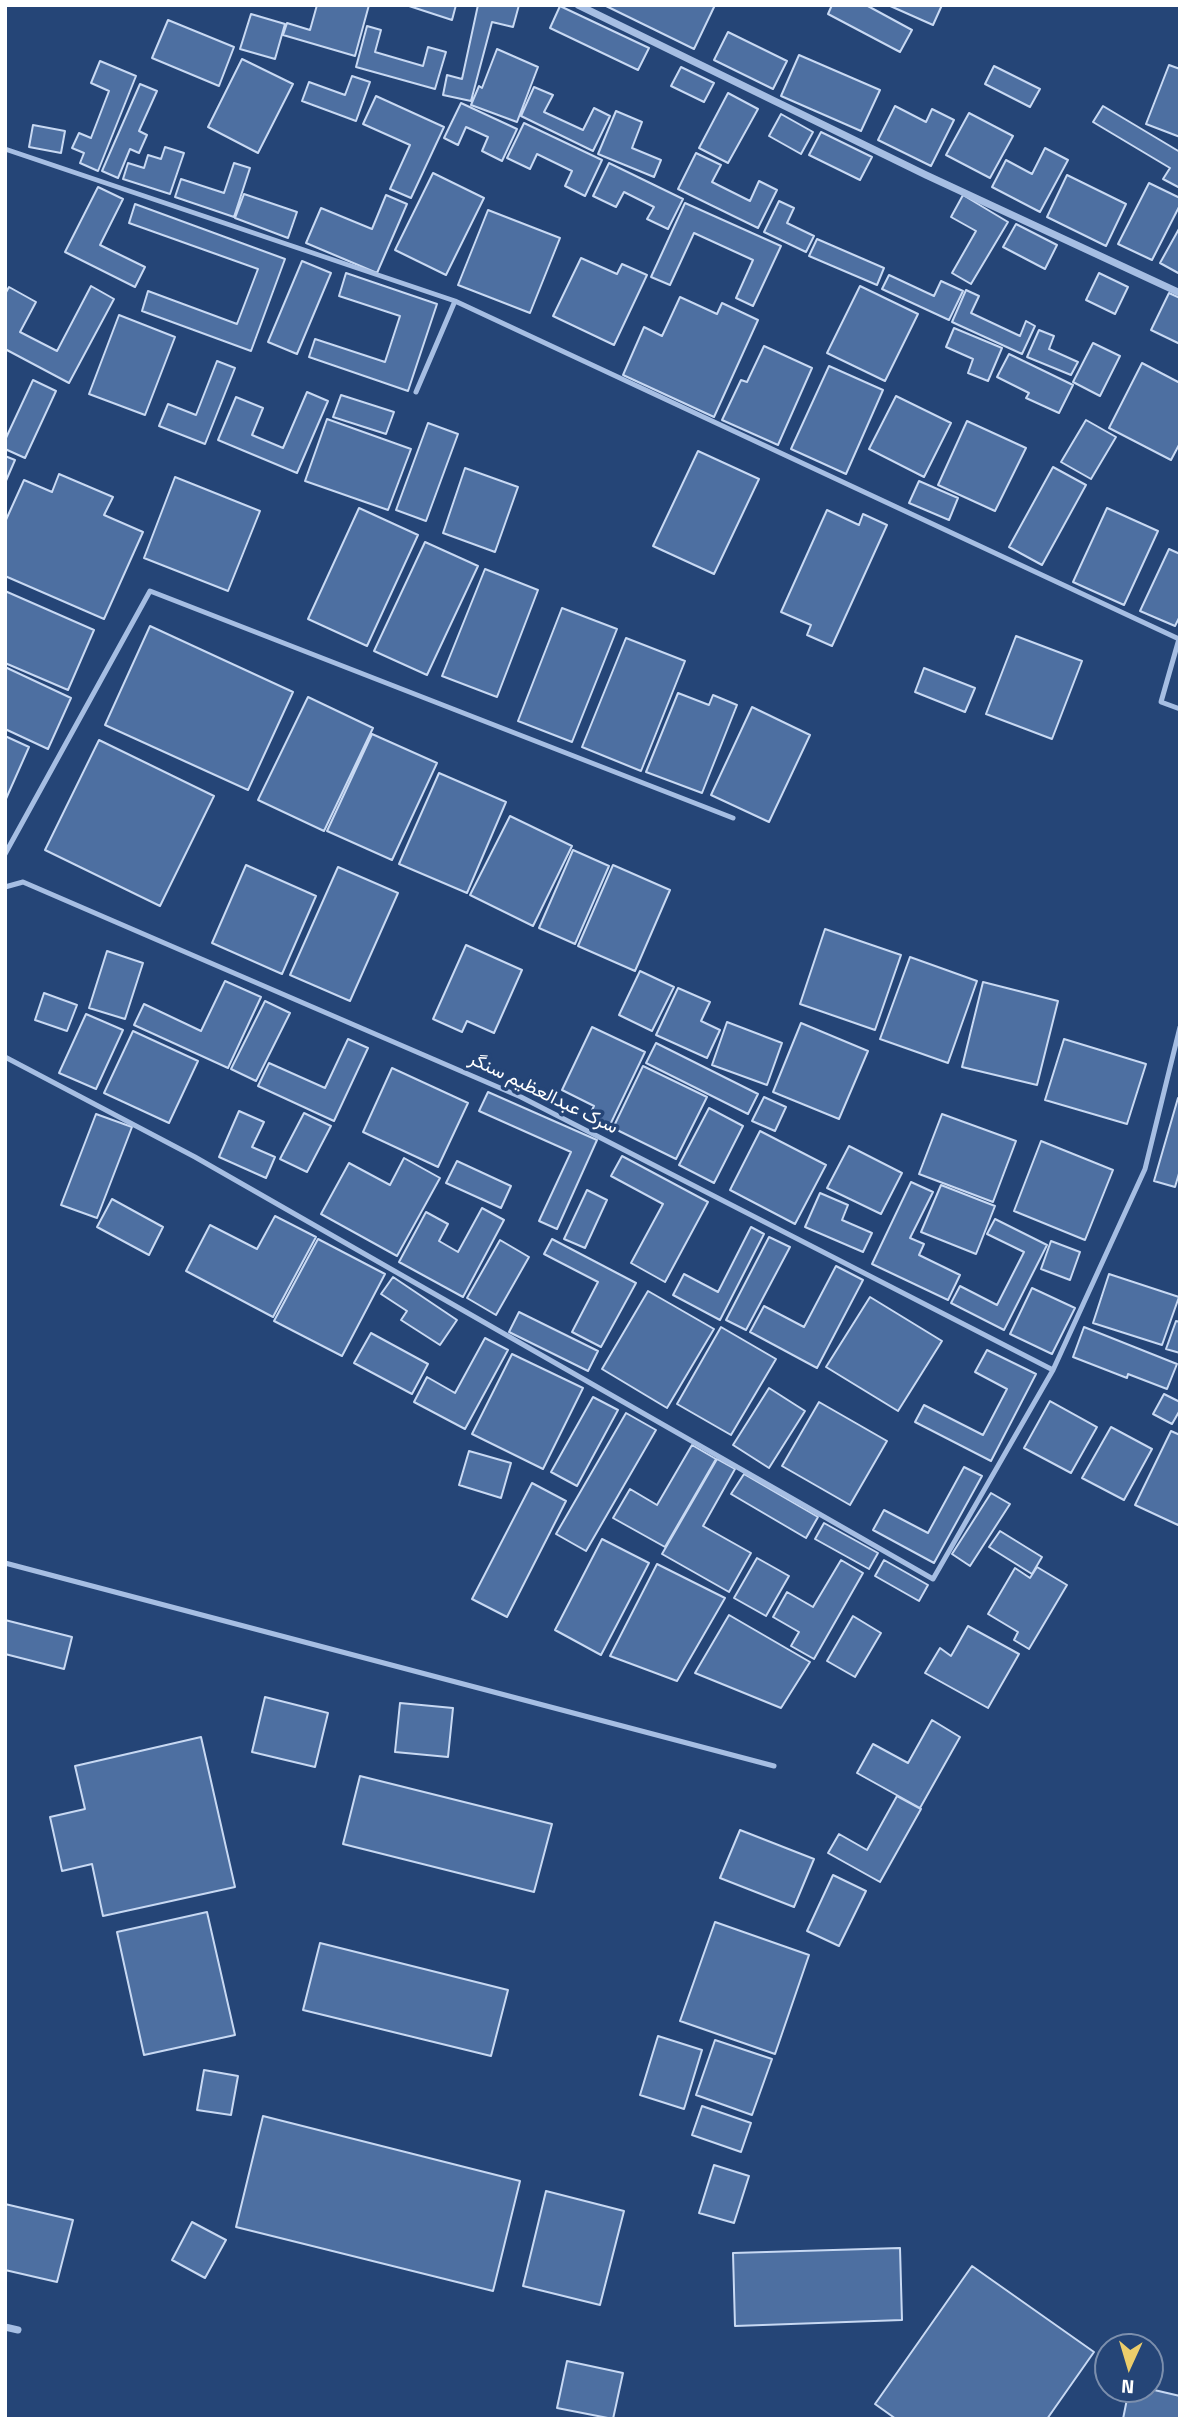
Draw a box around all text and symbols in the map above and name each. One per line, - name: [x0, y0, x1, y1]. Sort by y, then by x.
- street label: سرک عبدالعظیم سنگر: [465, 1048, 621, 1140]
- north arrow: [1094, 2333, 1164, 2403]
- text: N: [1120, 2373, 1135, 2402]

